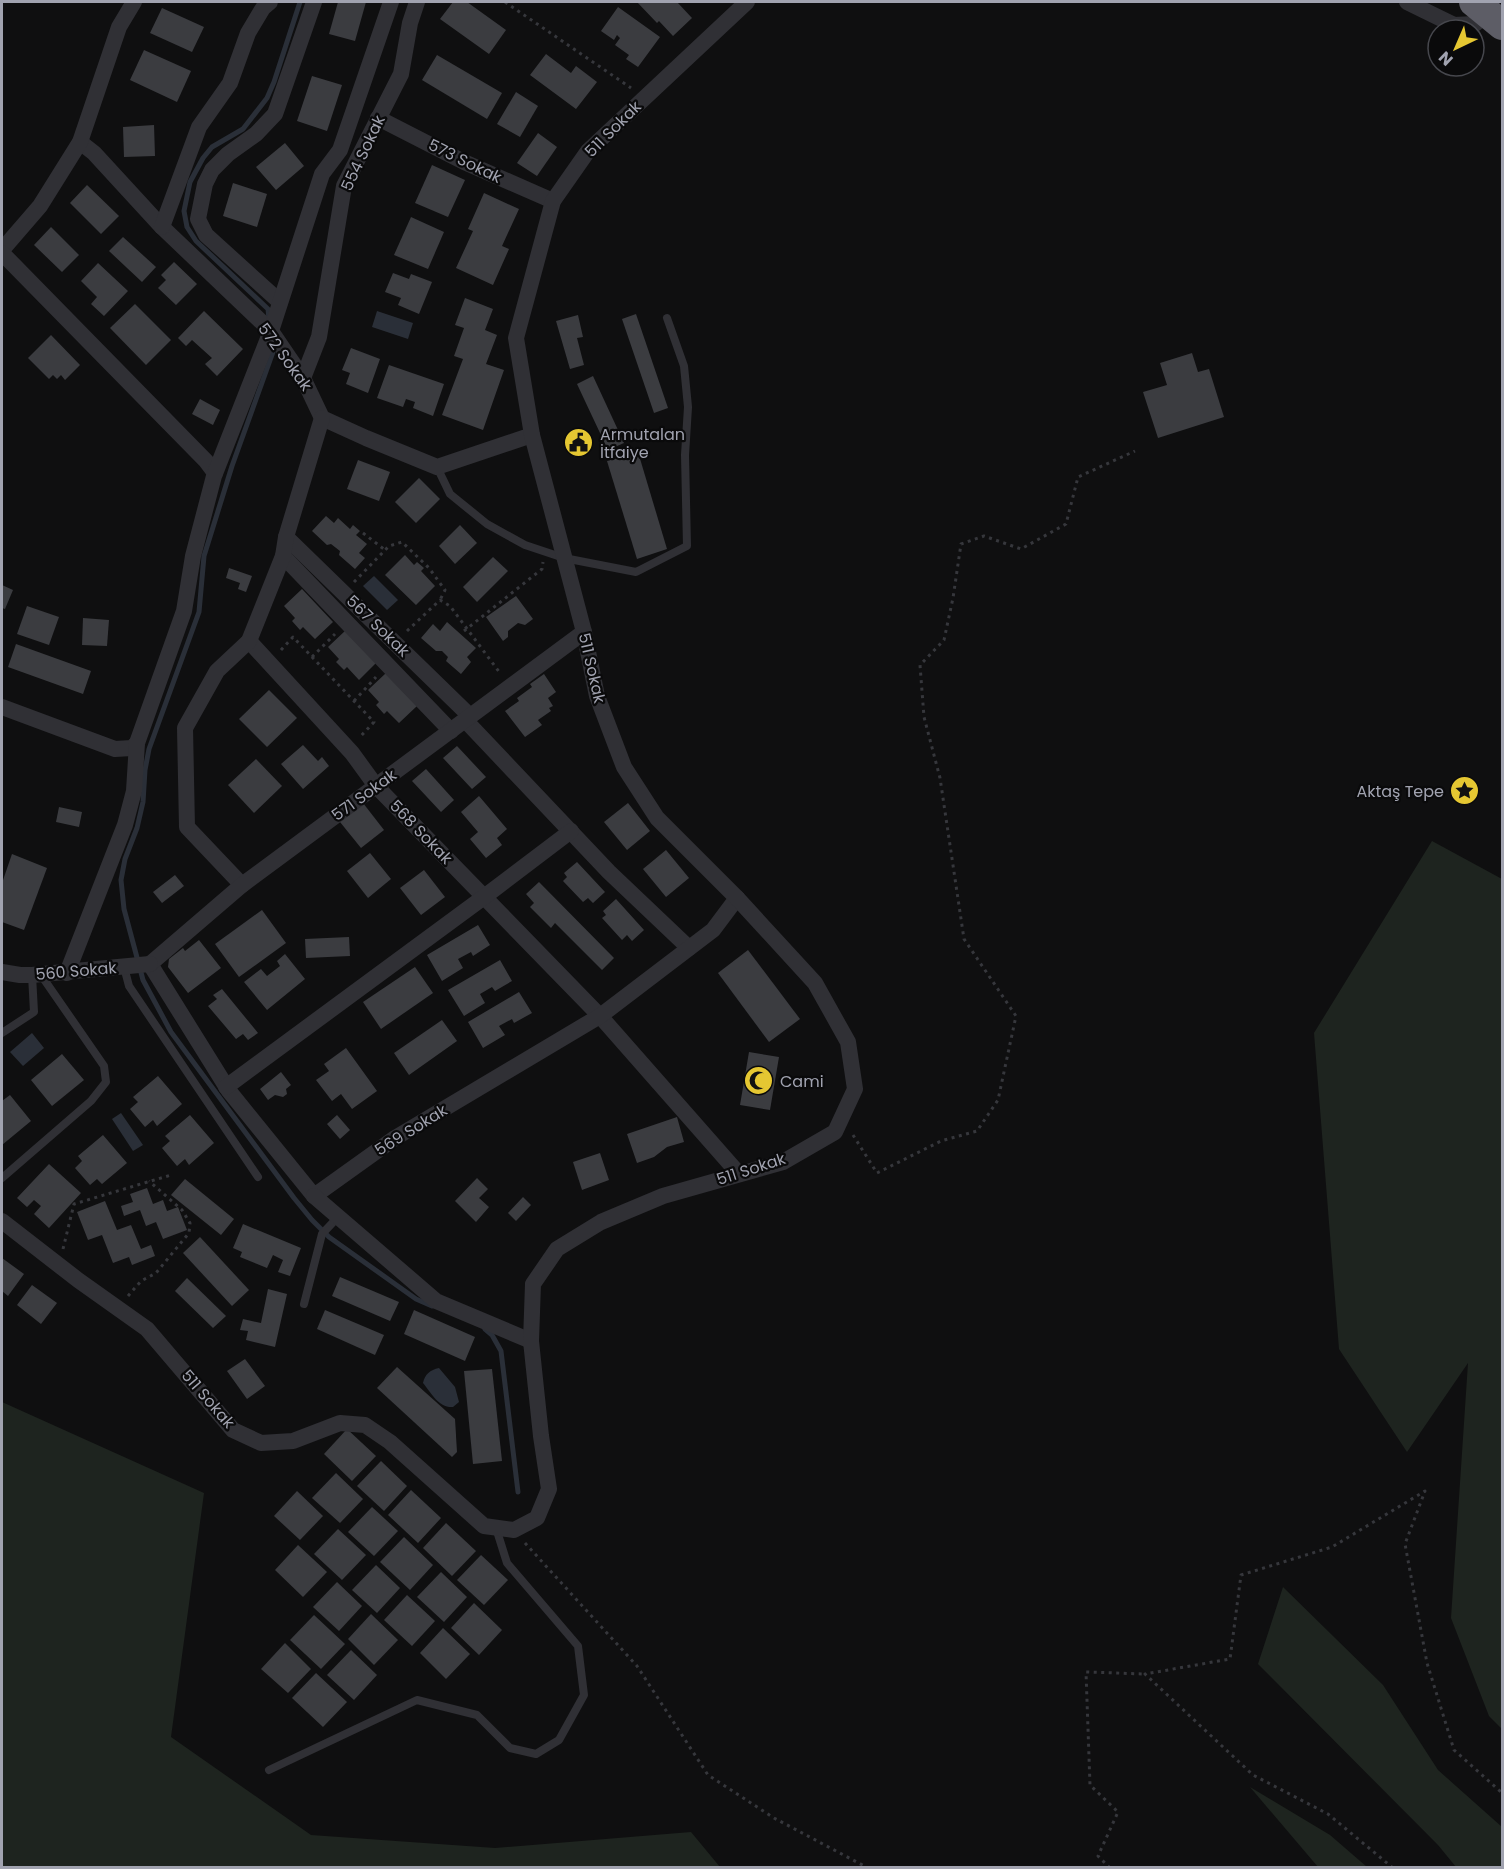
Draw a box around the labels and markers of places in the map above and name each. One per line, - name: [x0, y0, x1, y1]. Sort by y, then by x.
- place label: Armutalan İtfaiye: [600, 423, 685, 464]
- public building icon: Armutalan İtfaiye: [563, 427, 595, 459]
- place icon: Aktaş Tepe: [1449, 775, 1481, 807]
- place label: Aktaş Tepe: [1356, 780, 1444, 803]
- mosque icon: Cami: [743, 1065, 775, 1097]
- place label: Cami: [780, 1070, 824, 1093]

